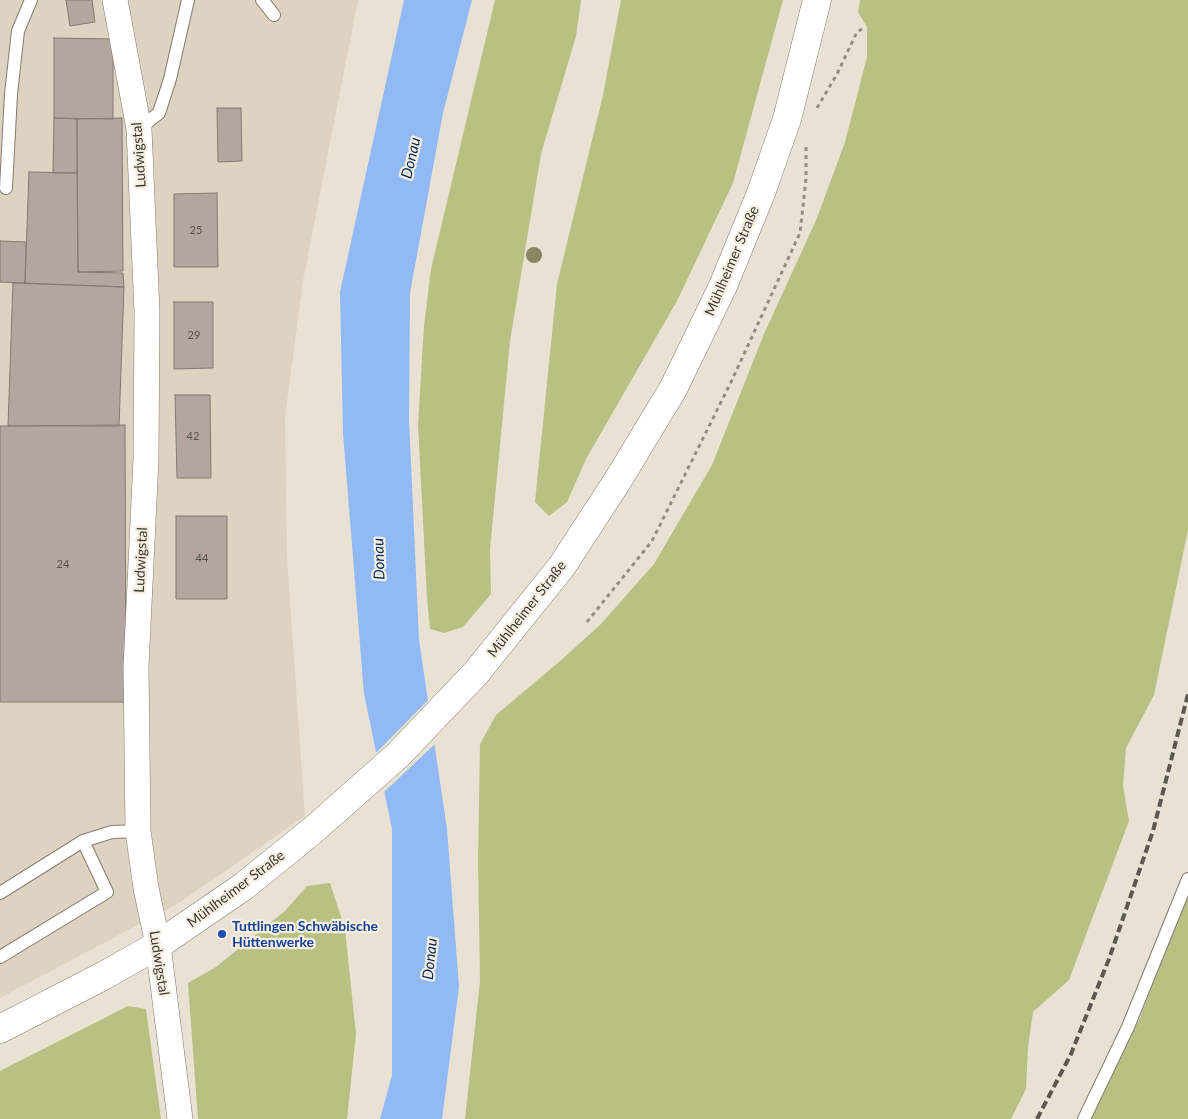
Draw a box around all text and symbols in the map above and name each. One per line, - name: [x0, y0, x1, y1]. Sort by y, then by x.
- street label: Ludwigstal: [128, 122, 150, 188]
- water label: Donau: [398, 136, 424, 180]
- street label: Mühlheimer Straße: [701, 204, 763, 318]
- house number: 25: [190, 223, 202, 237]
- house number: 29: [188, 328, 200, 342]
- house number: 42: [187, 429, 199, 443]
- street label: Ludwigstal: [131, 527, 151, 593]
- water label: Donau: [369, 538, 389, 580]
- house number: 44: [196, 551, 208, 565]
- house number: 24: [57, 557, 69, 571]
- street label: Mühlheimer Straße: [484, 557, 570, 661]
- street label: Mühlheimer Straße: [184, 847, 288, 931]
- place label: Tuttlingen Schwäbische Hüttenwerke: [232, 918, 378, 950]
- marker: Tuttlingen Schwäbische Hüttenwerke: [216, 928, 228, 940]
- street label: Ludwigstal: [146, 929, 172, 997]
- water label: Donau: [419, 937, 441, 981]

